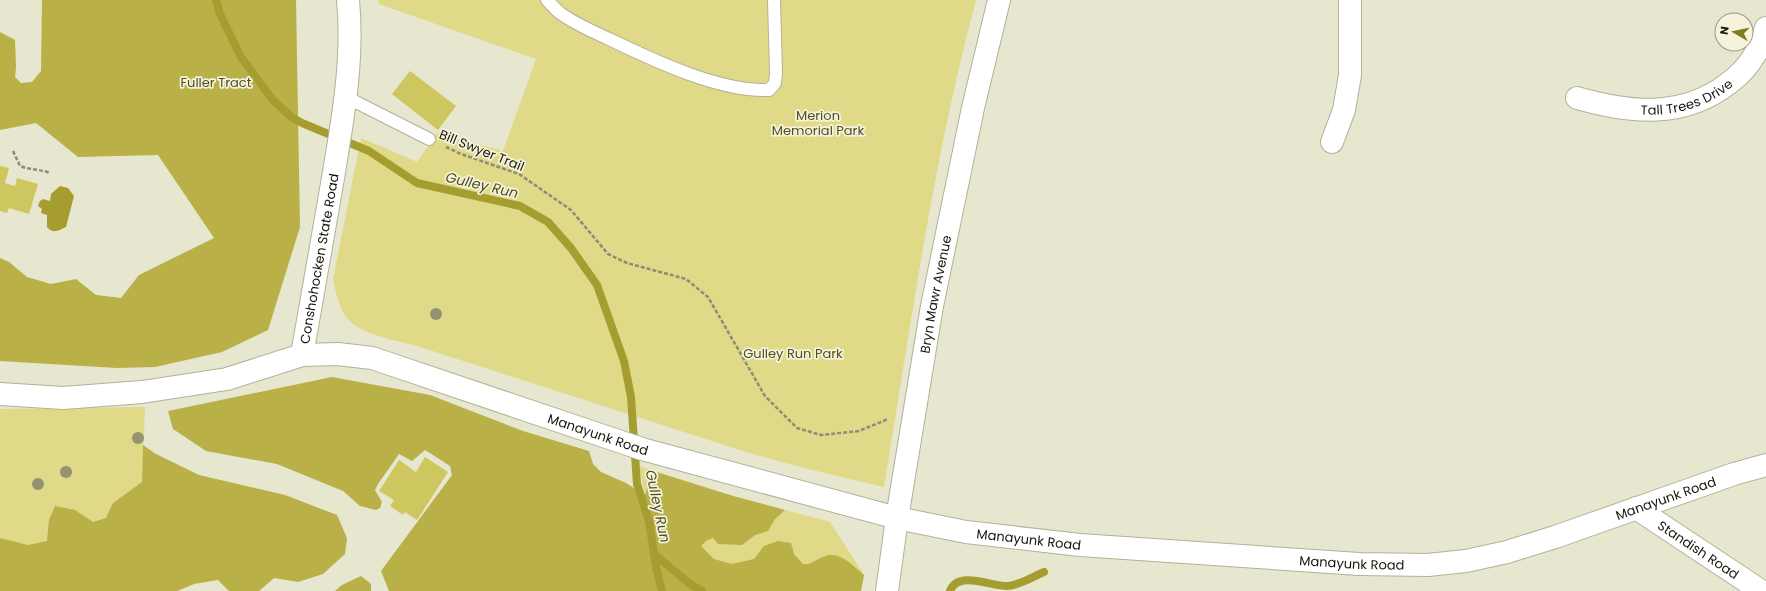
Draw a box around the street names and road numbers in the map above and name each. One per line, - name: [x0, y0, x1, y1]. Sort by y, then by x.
- street label: Tall Trees Drive: [1640, 75, 1737, 120]
- street label: Bill Swyer Trail: [436, 125, 527, 176]
- street label: Conshohocken State Road: [295, 172, 344, 345]
- street label: Bryn Mawr Avenue: [915, 234, 956, 355]
- street label: Manayunk Road: [545, 409, 651, 460]
- street label: Manayunk Road: [1613, 472, 1719, 525]
- street label: Standish Road: [1654, 516, 1743, 584]
- street label: Manayunk Road: [975, 524, 1082, 555]
- street label: Manayunk Road: [1299, 551, 1405, 575]

